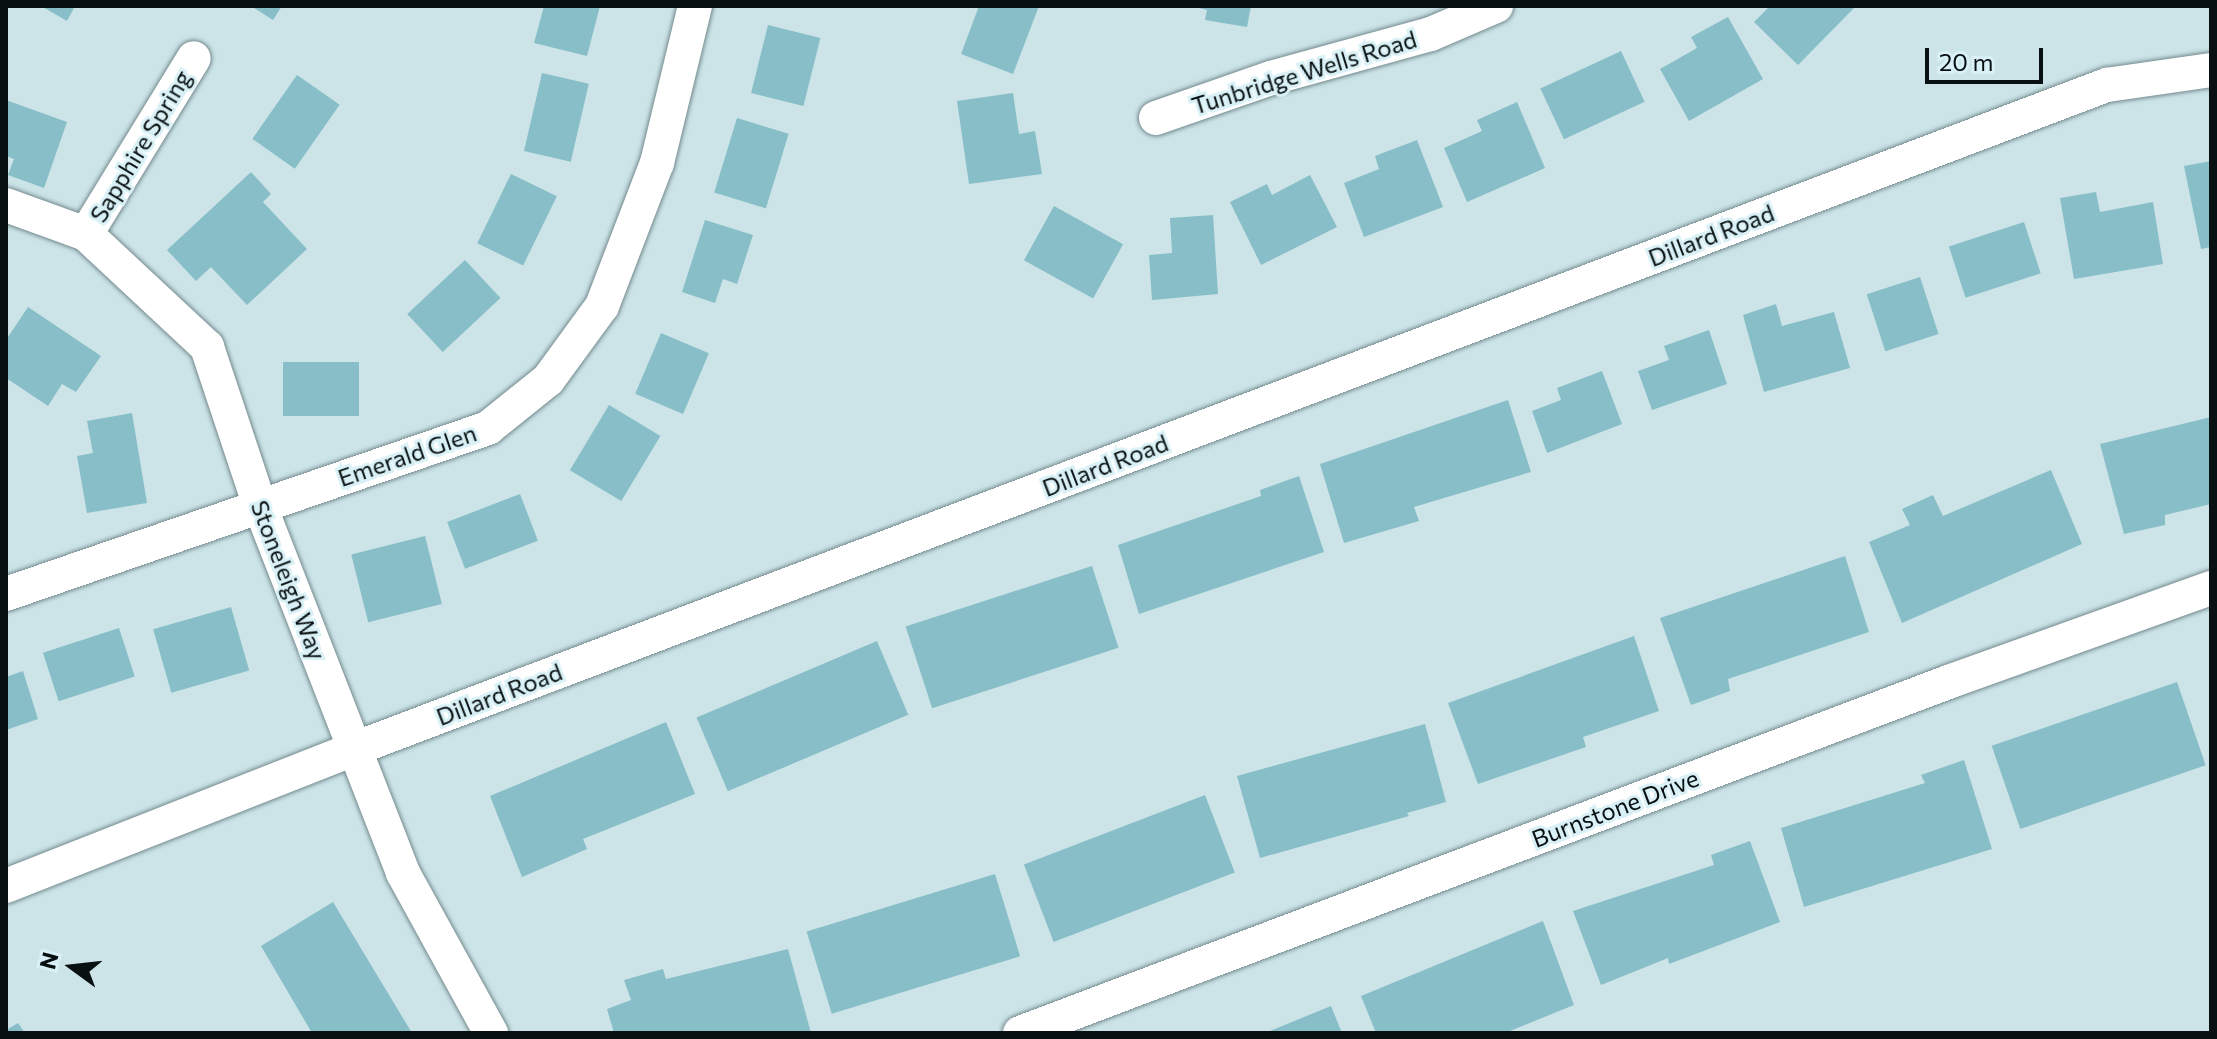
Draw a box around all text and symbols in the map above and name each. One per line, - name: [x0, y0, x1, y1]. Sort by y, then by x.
- street label: Tunbridge Wells Road: [1188, 24, 1420, 120]
- scale bar: [1929, 32, 2047, 82]
- text: 20 m: [1939, 47, 1993, 76]
- street label: Sapphire Spring: [83, 65, 197, 227]
- street label: Dillard Road: [1644, 198, 1778, 272]
- street label: Emerald Glen: [334, 418, 480, 492]
- street label: Dillard Road: [1038, 428, 1172, 502]
- street label: Stoneleigh Way: [245, 496, 333, 664]
- street label: Dillard Road: [432, 657, 566, 731]
- street label: Burnstone Drive: [1528, 763, 1702, 853]
- north arrow: [32, 927, 112, 1007]
- text: N: [33, 949, 64, 972]

